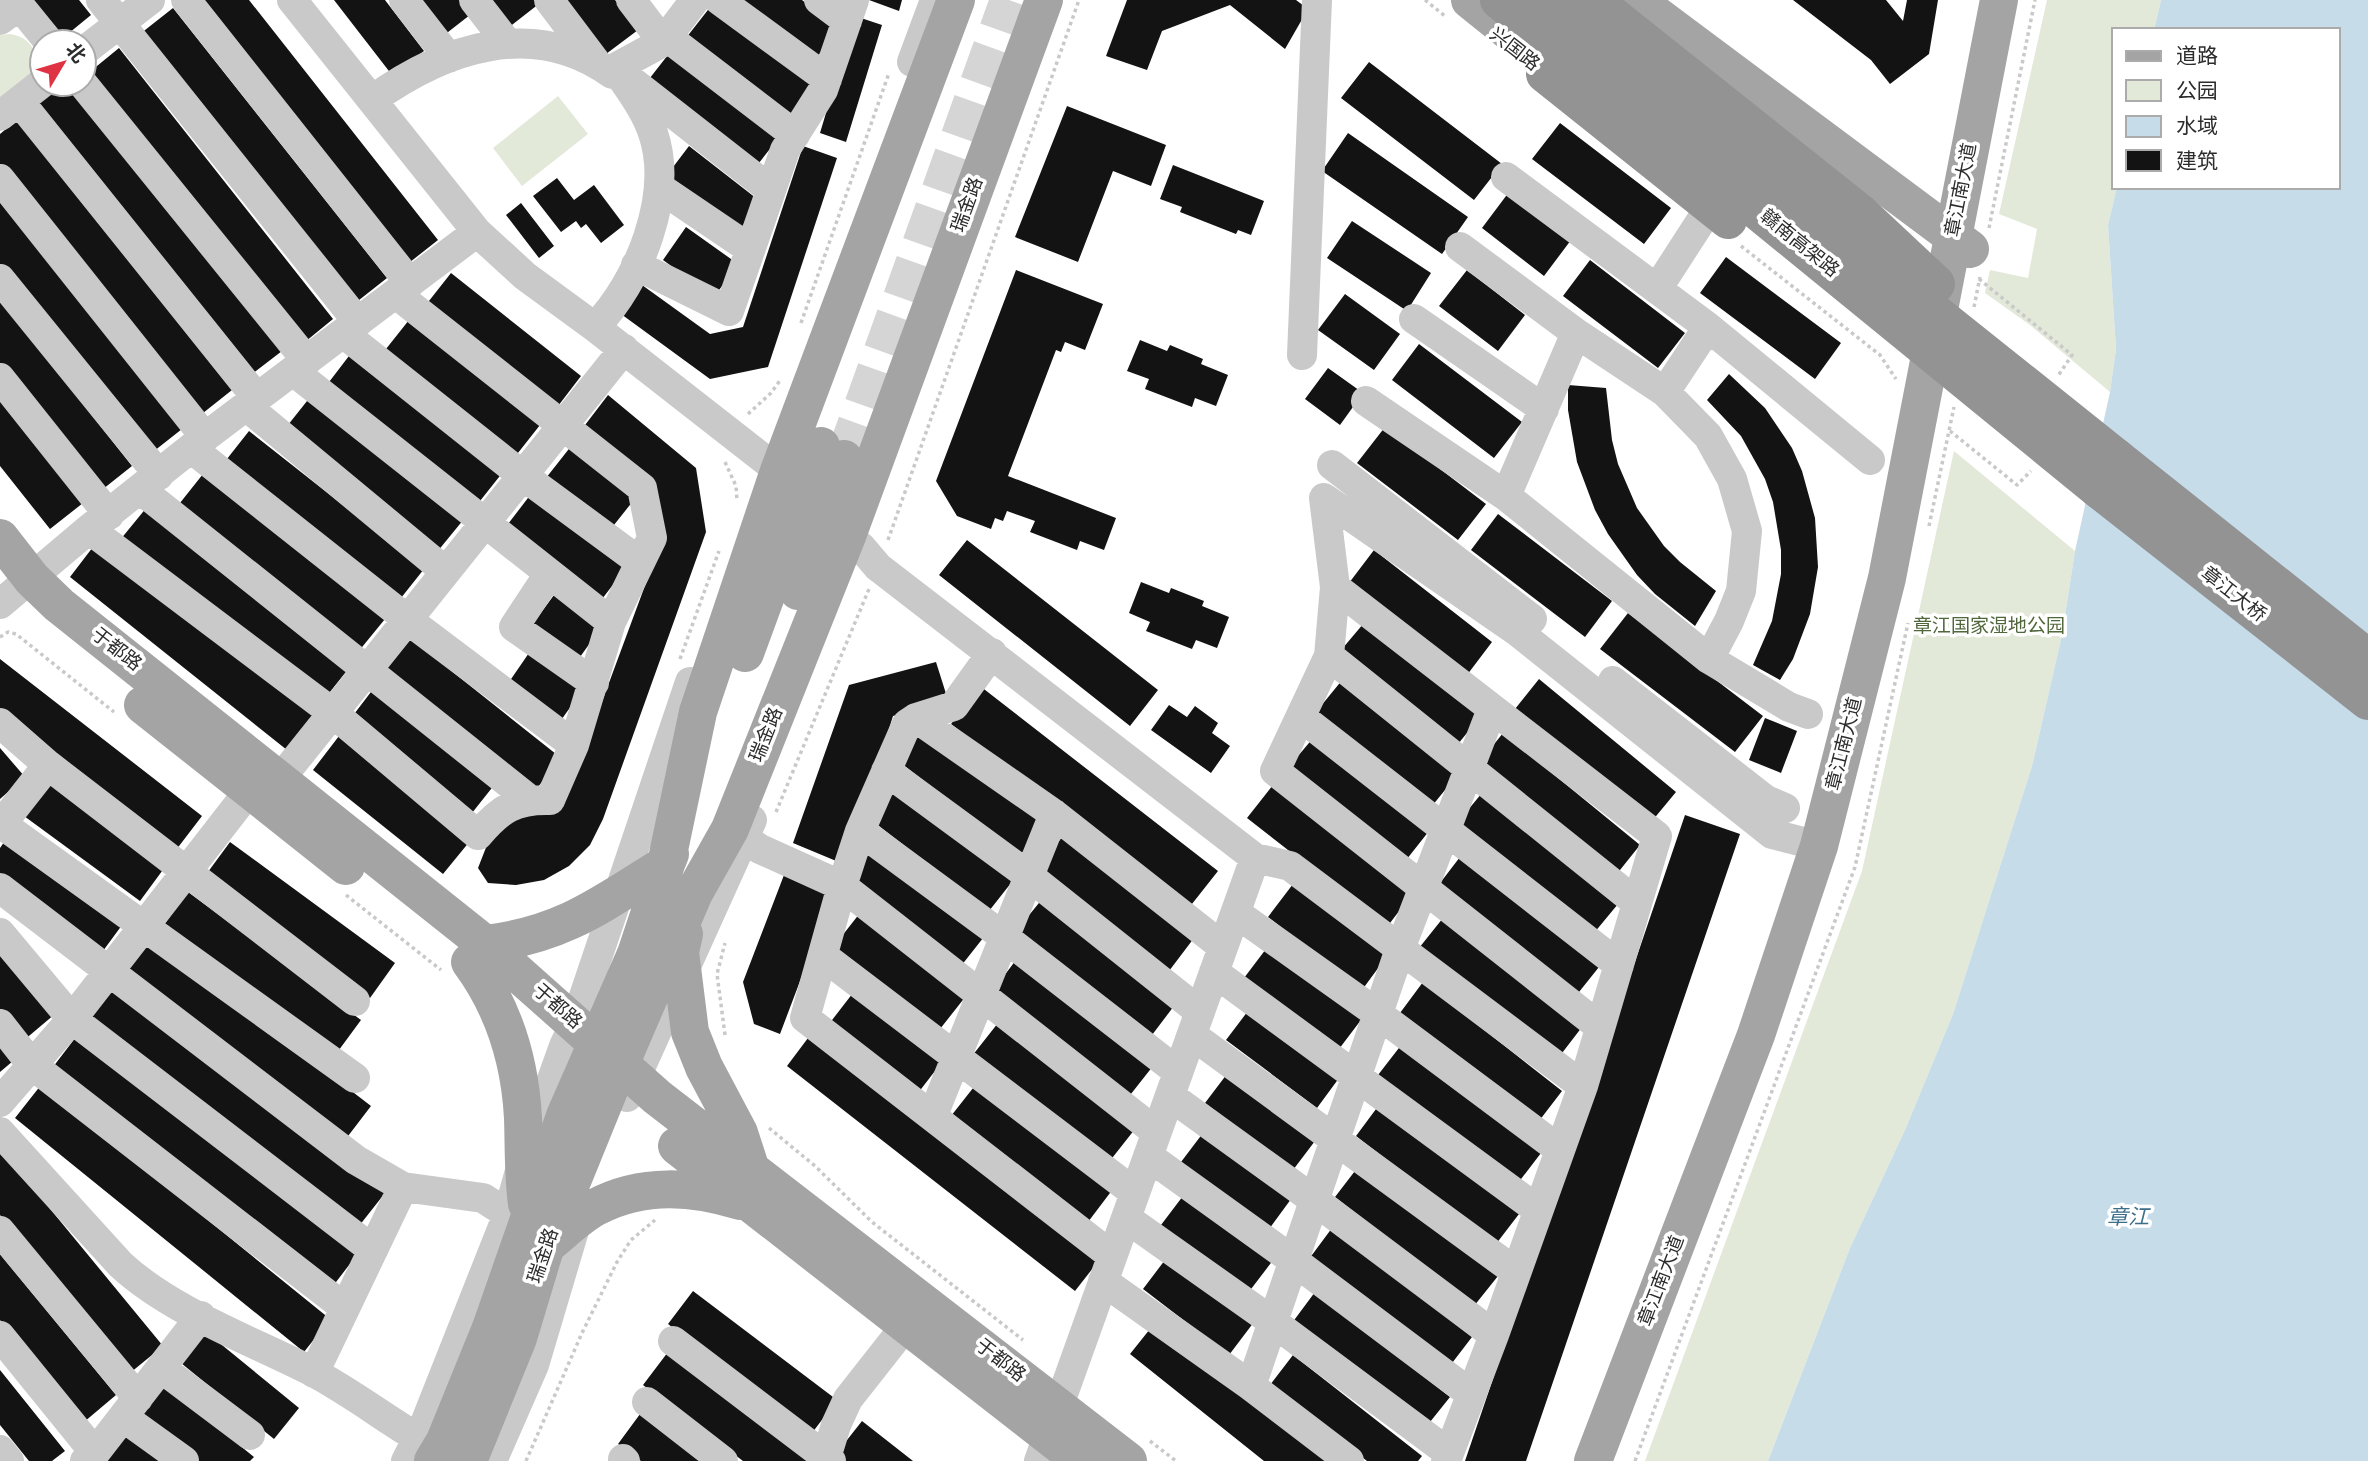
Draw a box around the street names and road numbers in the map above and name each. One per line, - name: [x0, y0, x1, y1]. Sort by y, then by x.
- street label: 兴国路: [1484, 23, 1544, 77]
- street label: 章江南大道: [1941, 141, 1983, 239]
- street label: 瑞金路: [947, 174, 989, 236]
- street label: 赣南高架路: [1755, 205, 1843, 283]
- street label: 章江大桥: [2196, 562, 2270, 628]
- street label: 于都路: [86, 623, 146, 677]
- street label: 章江南大道: [1822, 695, 1868, 793]
- street label: 瑞金路: [745, 704, 789, 766]
- street label: 于都路: [528, 979, 586, 1035]
- street label: 瑞金路: [523, 1225, 565, 1287]
- street label: 章江南大道: [1634, 1232, 1690, 1330]
- street label: 于都路: [970, 1334, 1030, 1388]

